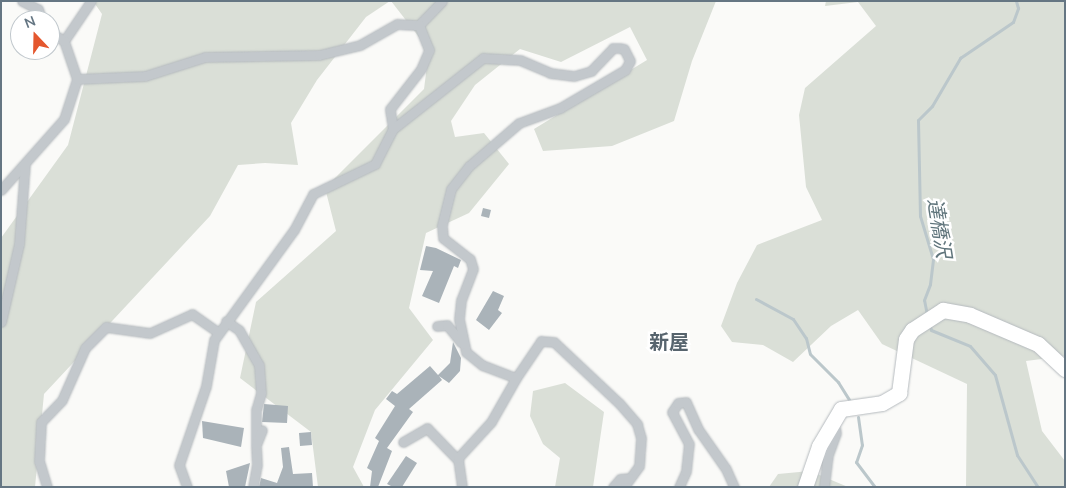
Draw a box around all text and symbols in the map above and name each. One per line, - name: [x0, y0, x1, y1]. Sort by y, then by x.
- north arrow: [10, 10, 60, 60]
- text: N: [22, 12, 38, 32]
- water label: 達橋沢: [923, 196, 957, 260]
- district label: 新屋: [649, 329, 689, 353]

